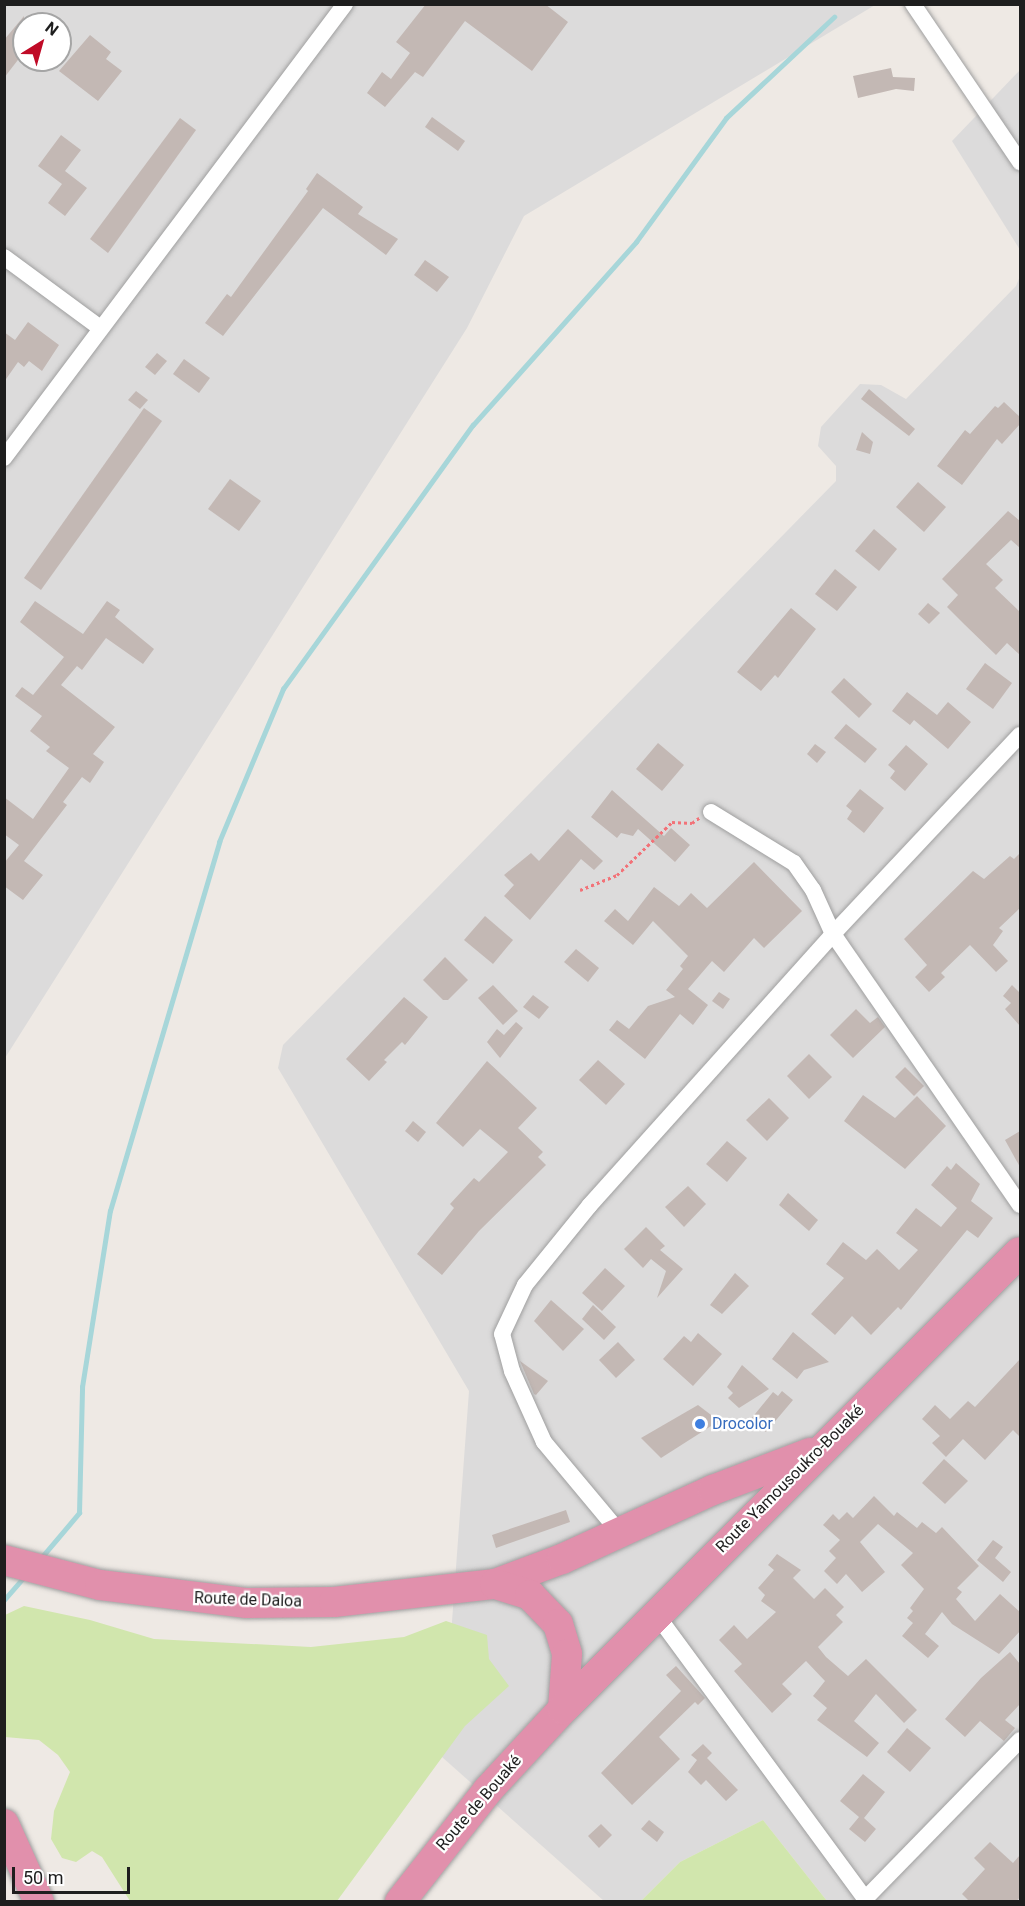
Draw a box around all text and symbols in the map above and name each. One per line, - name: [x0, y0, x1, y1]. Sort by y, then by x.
- north arrow: [12, 12, 72, 72]
- text: N: [42, 18, 62, 40]
- street label: Route Yamousoukro-Bouaké: [712, 1401, 868, 1557]
- place label: Drocolor: [712, 1414, 773, 1434]
- marker: Drocolor: [693, 1417, 707, 1431]
- street label: Route de Daloa: [194, 1589, 302, 1611]
- street label: Route de Bouaké: [432, 1751, 526, 1855]
- scale bar: [15, 1855, 134, 1893]
- text: 50 m: [23, 1867, 63, 1888]

